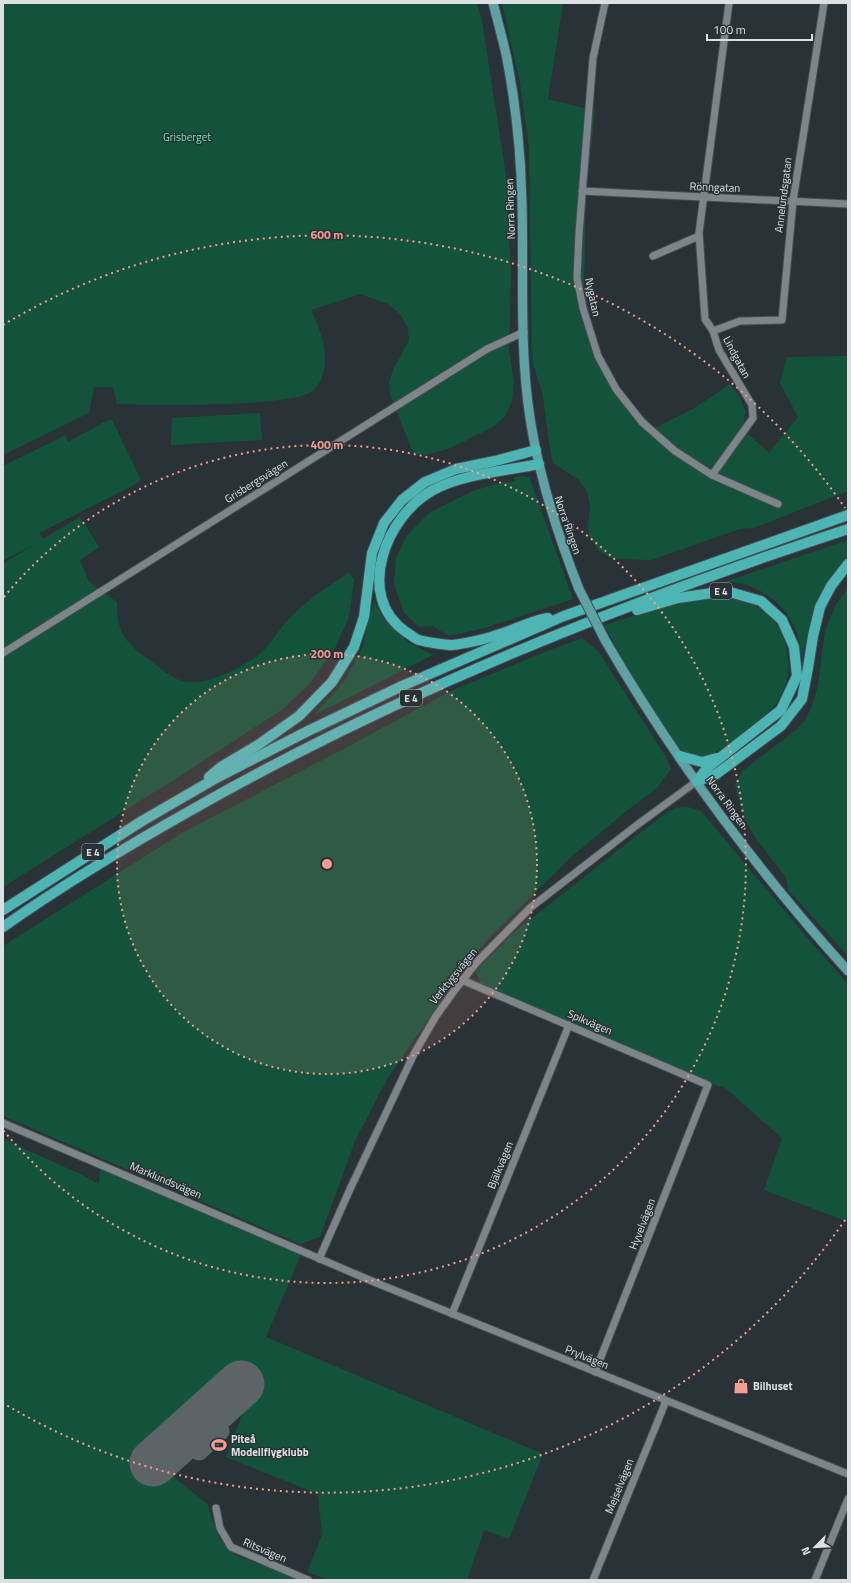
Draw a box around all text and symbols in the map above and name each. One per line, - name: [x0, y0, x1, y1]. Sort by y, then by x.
- scale bar: [707, 16, 812, 42]
- text: 100 m: [713, 20, 746, 39]
- park label: Grisberget: [163, 129, 211, 145]
- street label: Annelundsgatan: [770, 156, 796, 233]
- street label: Norra Ringen: [501, 178, 519, 240]
- street label: Rönngatan: [689, 178, 741, 196]
- text: 600 m: [311, 225, 343, 244]
- street label: Nygatan: [581, 276, 605, 318]
- street label: Lindgatan: [719, 333, 755, 381]
- text: 400 m: [311, 435, 343, 454]
- street label: Grisbergsvägen: [221, 455, 291, 507]
- street label: Norra Ringen: [551, 494, 586, 556]
- road number: E 4: [710, 583, 732, 599]
- text: 200 m: [311, 644, 343, 663]
- road number: E 4: [400, 690, 422, 706]
- street label: Norra Ringen: [703, 773, 751, 831]
- road number: E 4: [82, 844, 104, 860]
- centre of rings: [320, 857, 334, 871]
- street label: Verktygsvägen: [425, 944, 481, 1008]
- street label: Spikvägen: [565, 1005, 615, 1039]
- street label: Bjälkvägen: [483, 1139, 517, 1191]
- street label: Marklundsvägen: [128, 1158, 205, 1202]
- street label: Hyvelvägen: [625, 1196, 659, 1252]
- street label: Prylvägen: [563, 1341, 611, 1373]
- shop icon: Bilhuset: [732, 1377, 750, 1395]
- place label: Bilhuset: [753, 1378, 792, 1394]
- place label: Piteå Modellflygklubb: [231, 1431, 309, 1460]
- sports icon: Piteå Modellflygklubb: [210, 1436, 228, 1454]
- street label: Mejselvägen: [601, 1456, 637, 1516]
- north arrow: [795, 1527, 835, 1567]
- street label: Ritsvägen: [241, 1534, 289, 1566]
- text: N: [797, 1544, 815, 1558]

